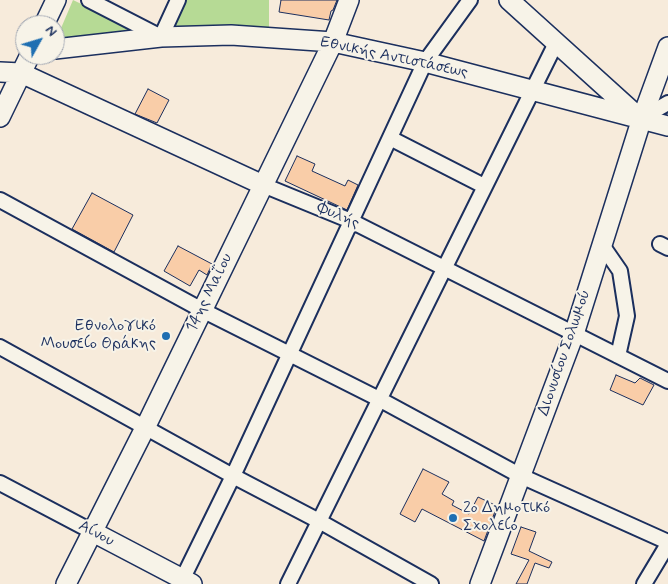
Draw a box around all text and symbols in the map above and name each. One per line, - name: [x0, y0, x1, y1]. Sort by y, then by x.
- north arrow: [15, 15, 65, 65]
- text: N: [41, 22, 61, 40]
- street label: Εθνικής Αντιστάσεως: [318, 33, 470, 83]
- street label: Φυλής: [314, 198, 362, 234]
- street label: 14ης Μαΐου: [183, 250, 237, 336]
- street label: Διονυσίου Σολωμού: [534, 287, 596, 419]
- place label: Εθνολογικό Μουσείο Θράκης: [41, 317, 156, 355]
- marker: Εθνολογικό Μουσείο Θράκης: [160, 330, 172, 342]
- place label: 2o Δημοτικό Σχολείο: [463, 499, 550, 537]
- marker: 2o Δημοτικό Σχολείο: [447, 512, 459, 524]
- street label: Αίνου: [75, 517, 117, 551]

